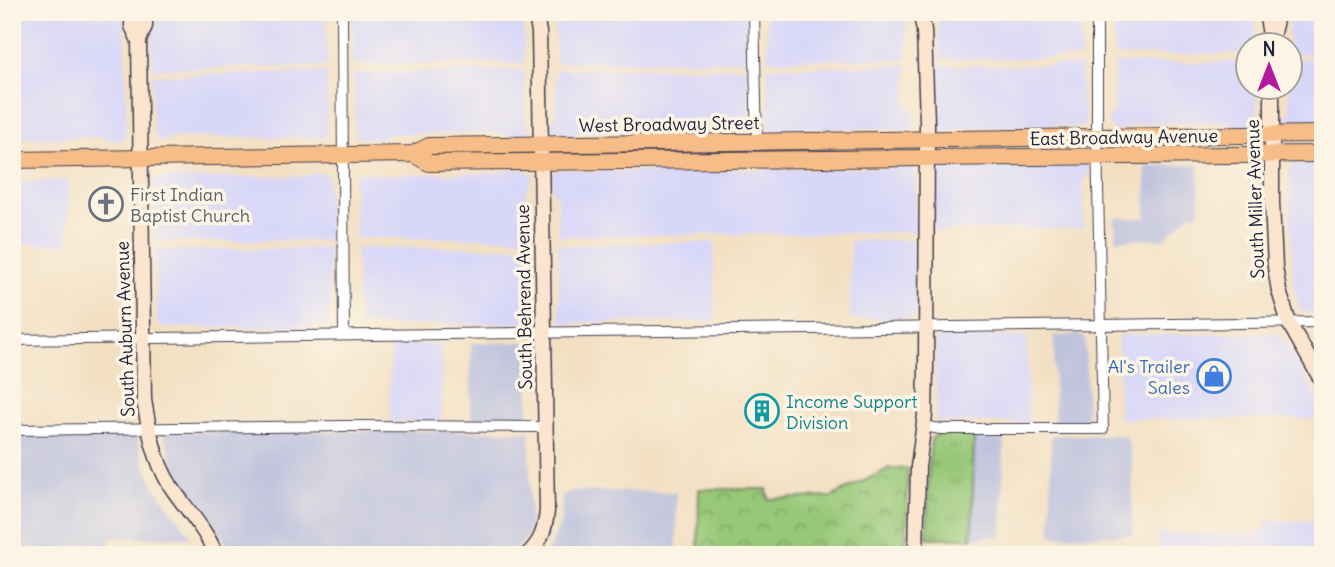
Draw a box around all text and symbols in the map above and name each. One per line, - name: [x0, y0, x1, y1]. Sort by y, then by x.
- north arrow: [1234, 32, 1304, 102]
- text: N: [1262, 37, 1276, 61]
- street label: West Broadway Street: [578, 111, 760, 137]
- street label: South Miller Avenue: [1241, 119, 1269, 279]
- street label: East Broadway Avenue: [1030, 124, 1218, 150]
- place label: First Indian Baptist Church: [130, 183, 250, 227]
- church icon: First Indian Baptist Church: [87, 185, 125, 223]
- street label: South Behrend Avenue: [511, 204, 537, 390]
- street label: South Auburn Avenue: [110, 241, 140, 417]
- place label: Al's Trailer Sales: [1108, 355, 1191, 399]
- shop icon: Al's Trailer Sales: [1195, 357, 1233, 395]
- place label: Income Support Division: [786, 390, 918, 434]
- building icon: Income Support Division: [743, 392, 781, 430]

